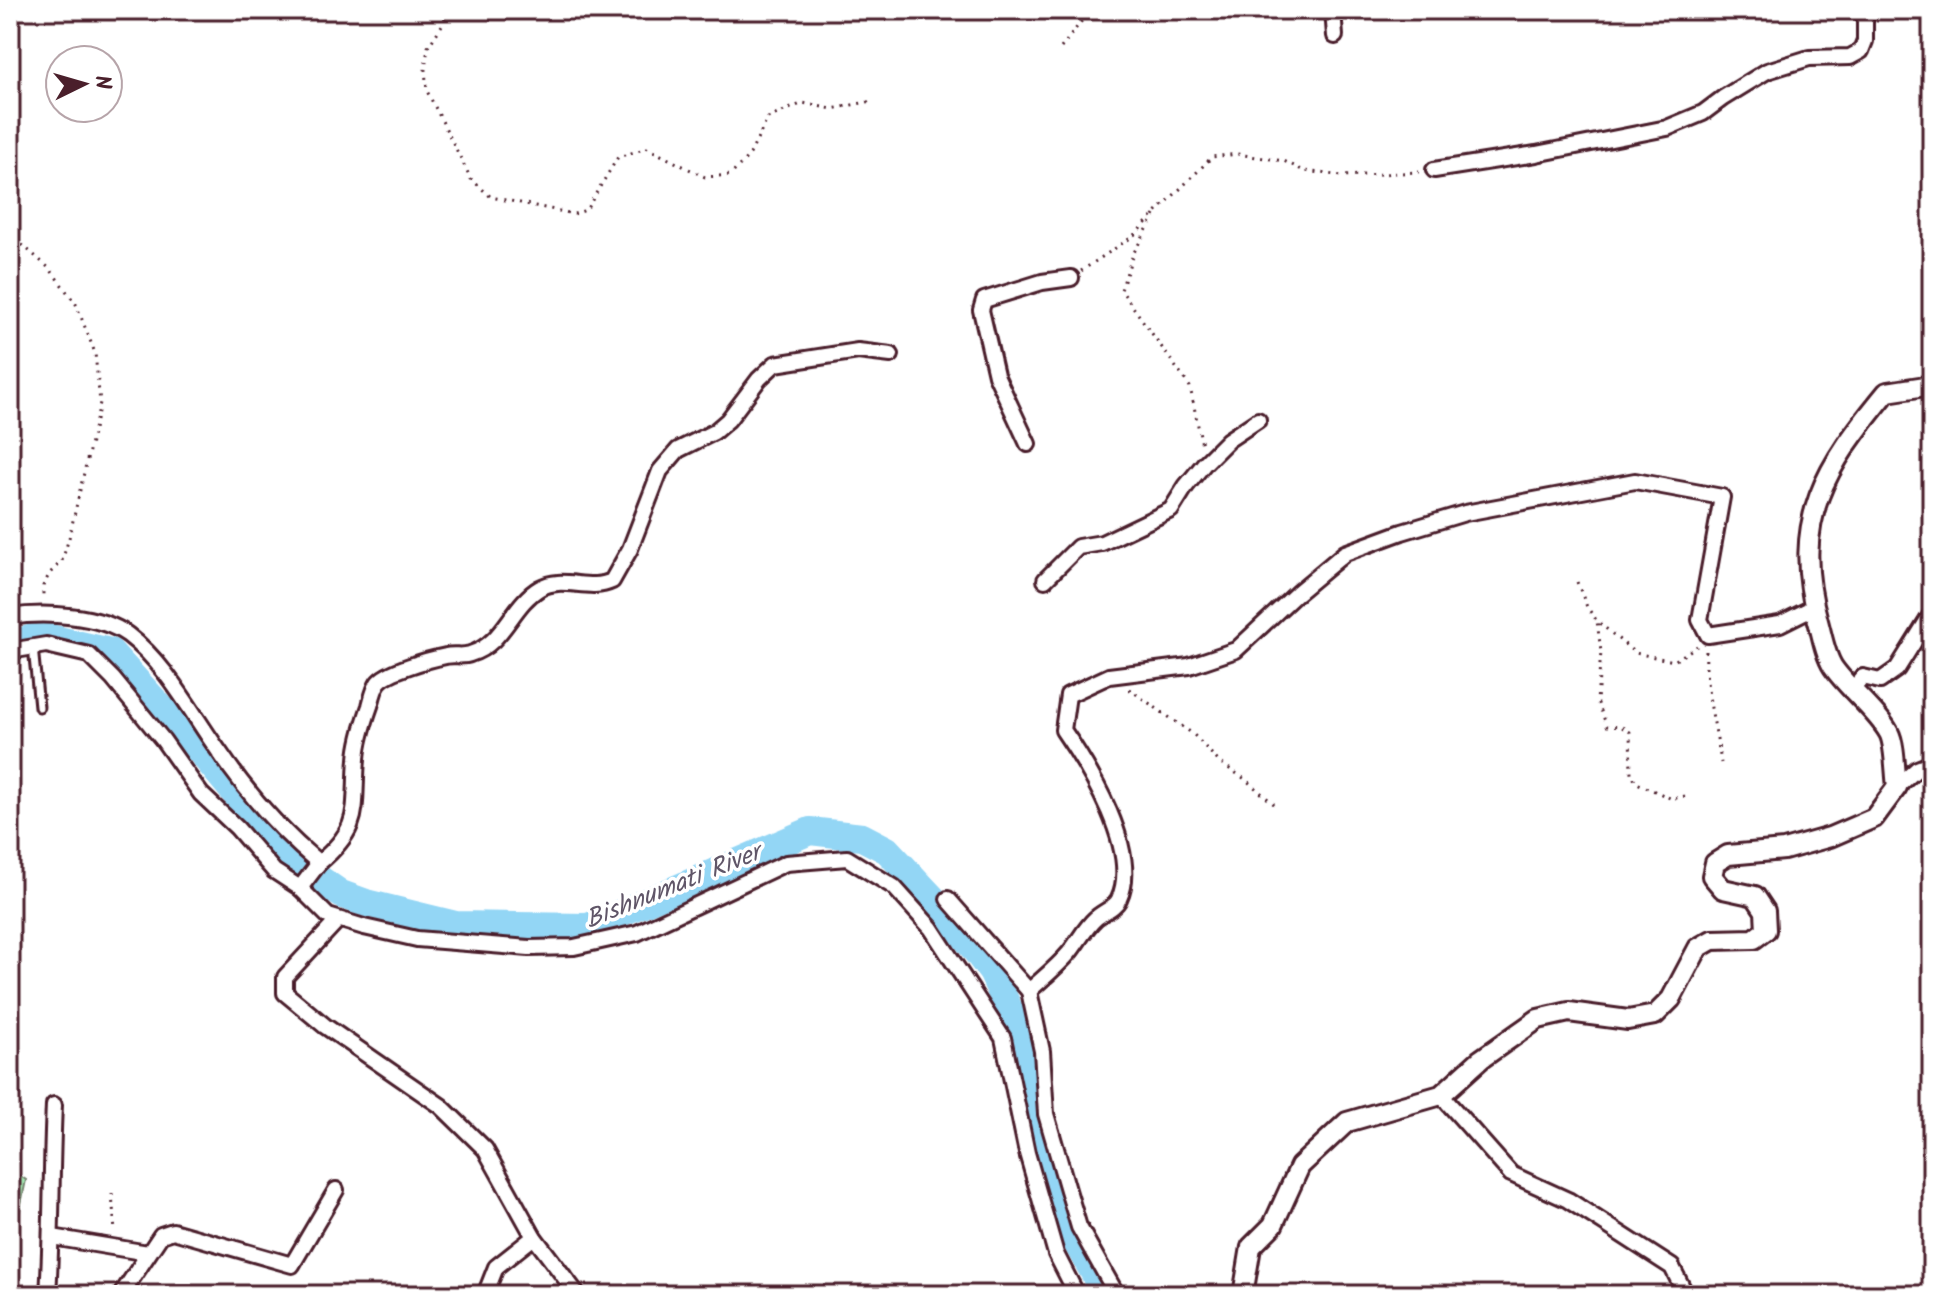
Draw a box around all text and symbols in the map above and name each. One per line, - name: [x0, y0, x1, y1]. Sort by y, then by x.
- north arrow: [44, 44, 124, 124]
- text: N: [83, 74, 119, 91]
- water label: Bishnumati River: [579, 831, 772, 941]

